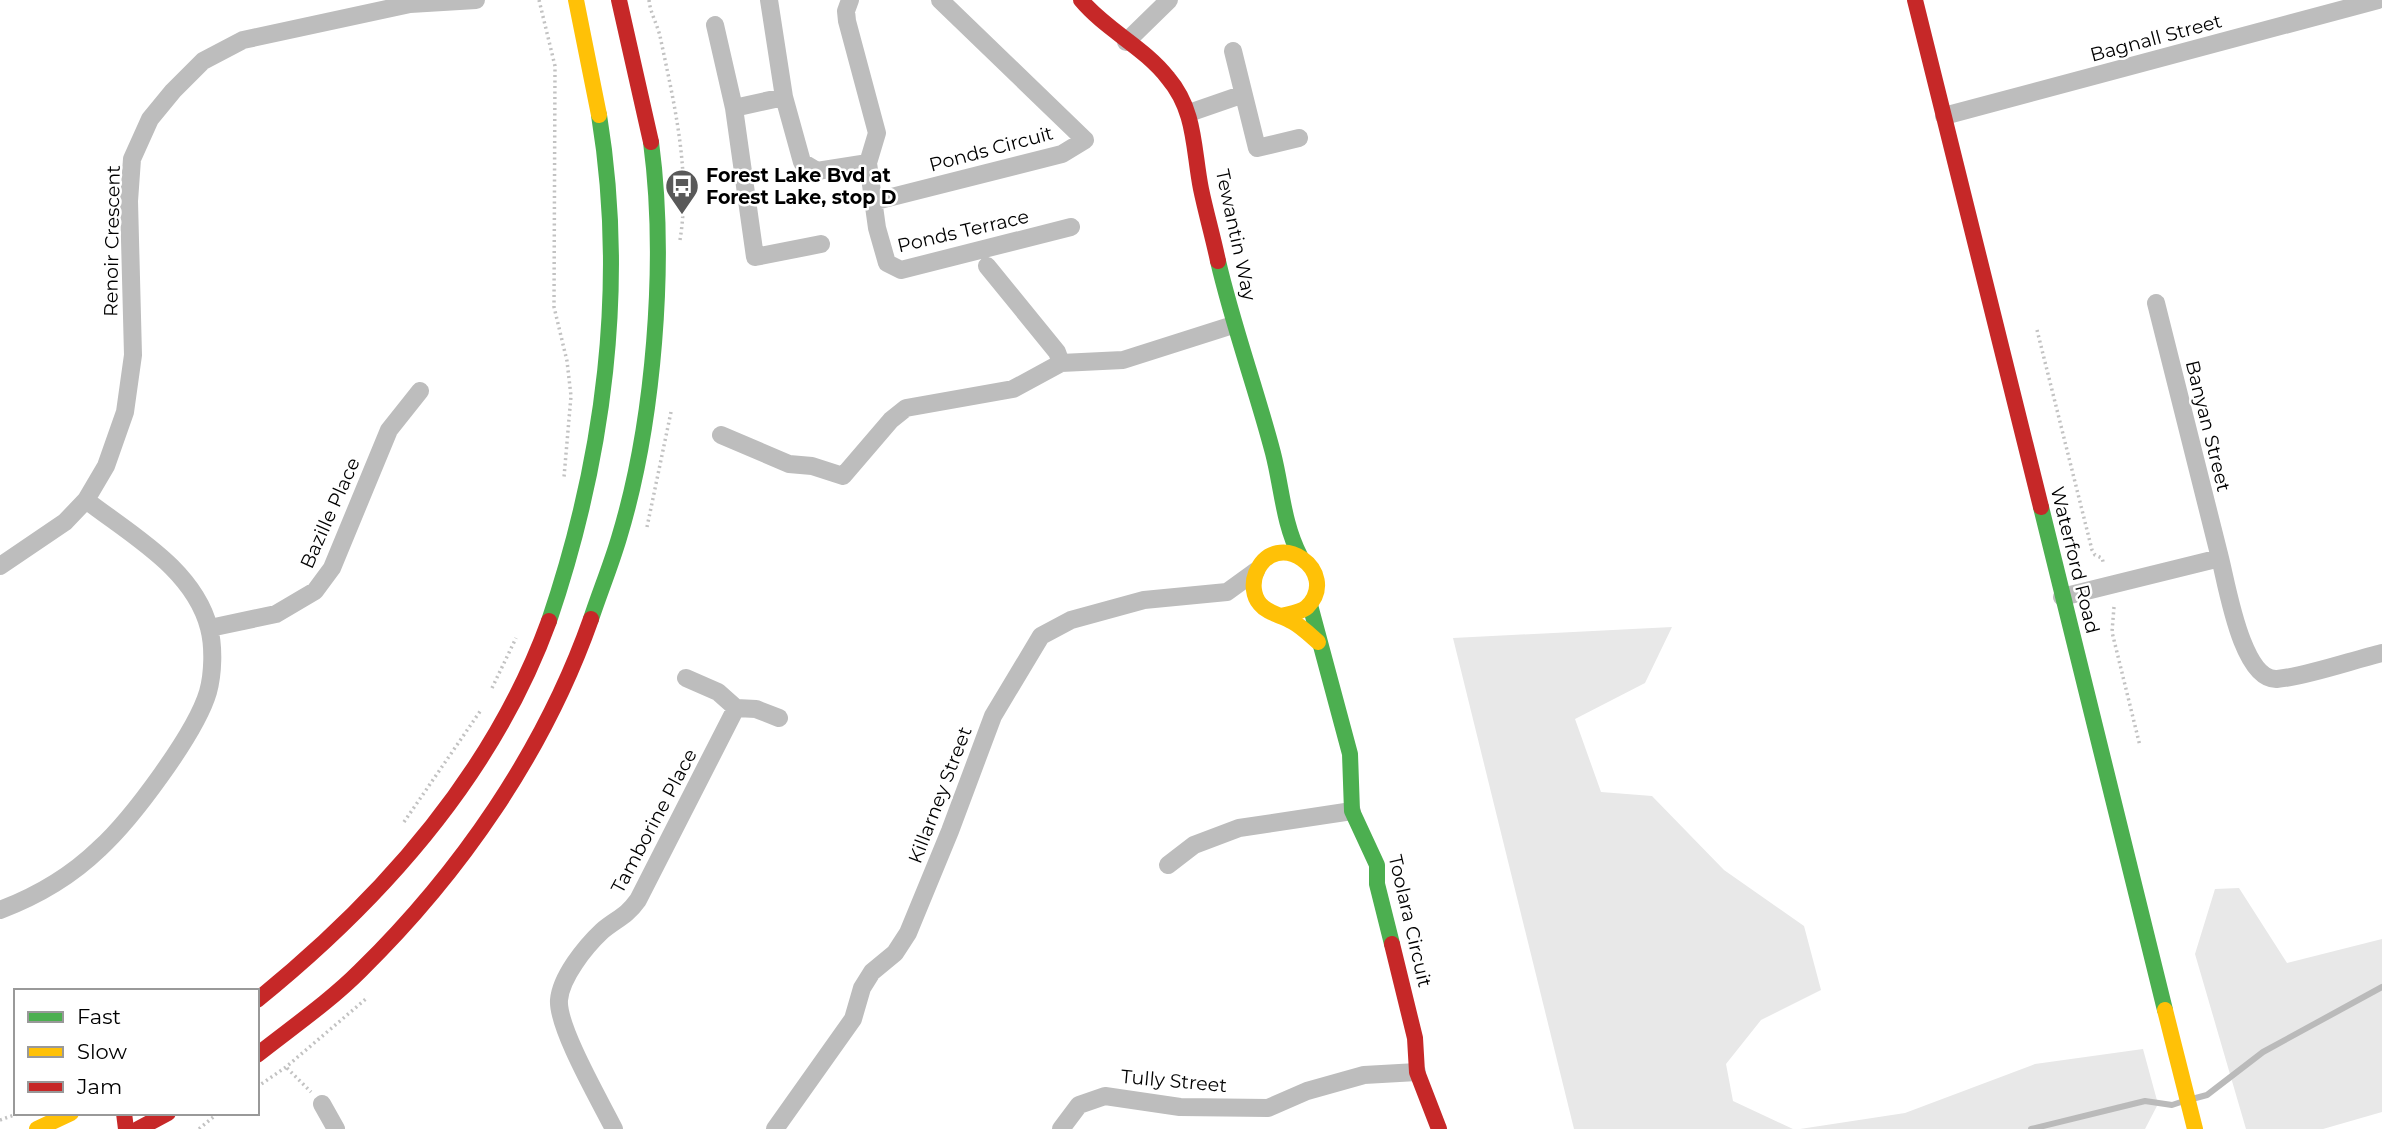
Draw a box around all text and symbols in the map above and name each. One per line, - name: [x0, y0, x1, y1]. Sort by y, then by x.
- street label: Bagnall Street: [2088, 9, 2225, 67]
- street label: Ponds Circuit: [927, 121, 1056, 177]
- place label: Forest Lake Bvd at Forest Lake, stop D: [706, 164, 896, 209]
- street label: Renoir Crescent: [99, 165, 125, 317]
- bus stop icon: Forest Lake Bvd at Forest Lake, stop D: [663, 167, 701, 216]
- street label: Tewantin Way: [1211, 167, 1261, 303]
- street label: Ponds Terrace: [895, 205, 1031, 257]
- street label: Banyan Street: [2181, 358, 2235, 494]
- street label: Bazille Place: [295, 454, 365, 572]
- street label: Waterford Road: [2046, 484, 2104, 636]
- street label: Killarney Street: [903, 723, 977, 867]
- street label: Tamborine Place: [606, 745, 702, 897]
- street label: Toolara Circuit: [1384, 853, 1436, 990]
- legend: [14, 989, 259, 1115]
- text: Fast: [77, 1004, 121, 1029]
- text: Slow: [77, 1039, 127, 1064]
- street label: Tully Street: [1120, 1065, 1228, 1097]
- text: Jam: [76, 1074, 122, 1099]

